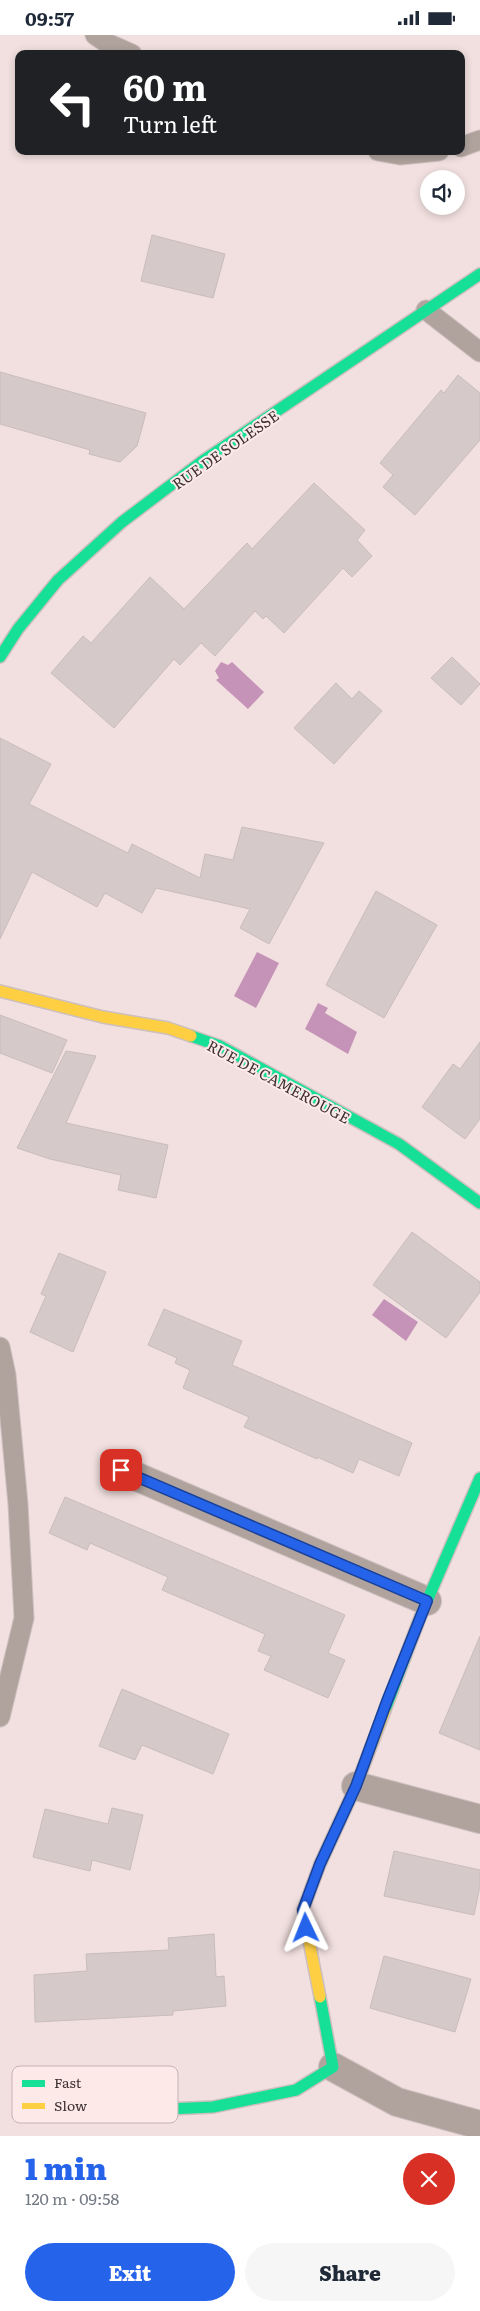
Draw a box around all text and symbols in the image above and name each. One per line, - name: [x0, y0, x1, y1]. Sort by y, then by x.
- text: 09:57: [25, 4, 74, 32]
- text: 60 m: [123, 60, 207, 112]
- icon: left: [40, 70, 105, 135]
- text: Turn left: [123, 107, 217, 140]
- map controls: [420, 170, 465, 215]
- button: sound: [420, 170, 465, 215]
- street label: RUE DE SOLESSE: [167, 404, 283, 494]
- street label: RUE DE CAMEROUGE: [203, 1033, 355, 1129]
- pin: [100, 1449, 142, 1491]
- icon: arrive: [107, 1456, 135, 1484]
- position arrow: [279, 1901, 331, 1953]
- legend: [12, 2066, 178, 2123]
- text: Fast: [54, 2072, 82, 2092]
- text: Slow: [54, 2095, 87, 2115]
- text: 1 min: [25, 2145, 107, 2189]
- button: close: [403, 2153, 455, 2205]
- text: 120 m · 09:58: [25, 2186, 119, 2210]
- button: Exit: [25, 2243, 235, 2301]
- button: Share: [245, 2243, 455, 2301]

